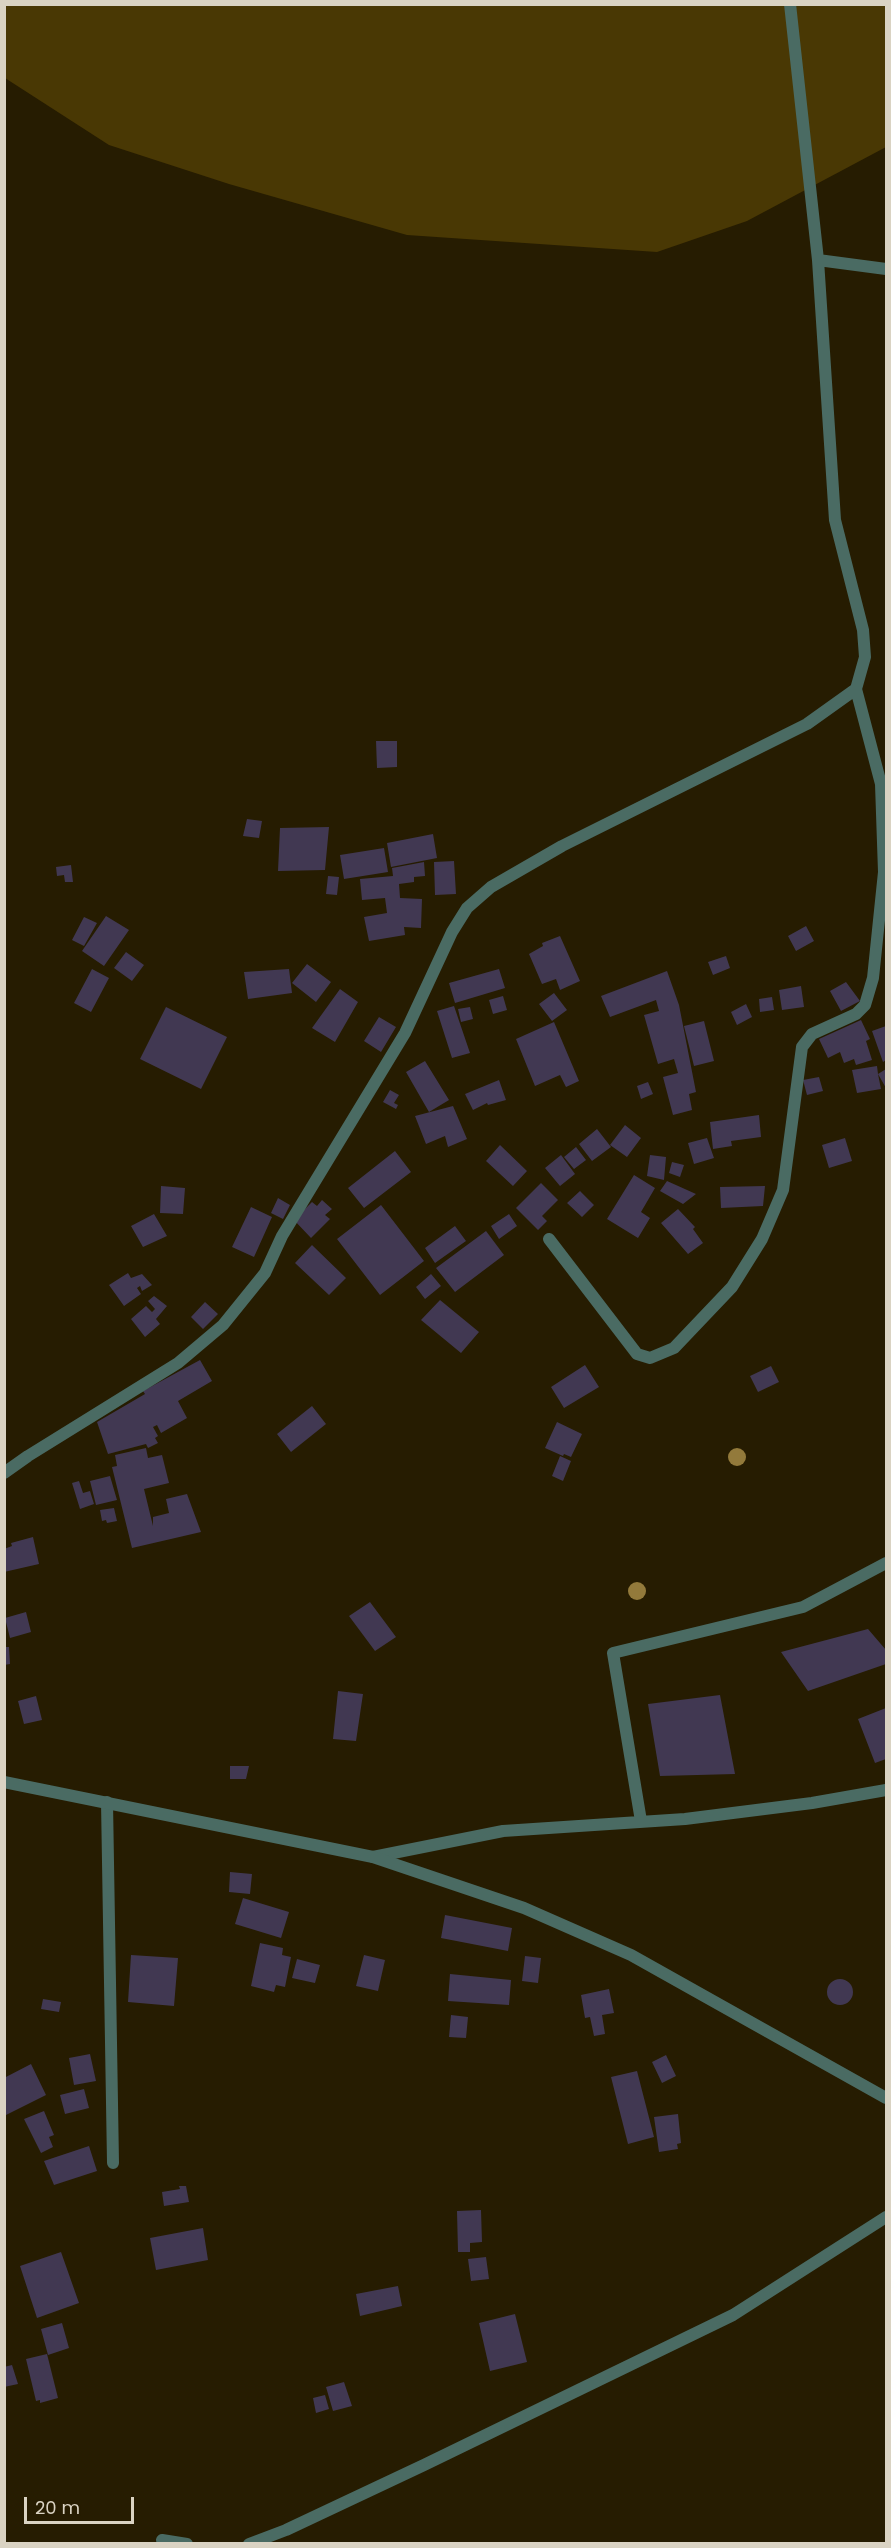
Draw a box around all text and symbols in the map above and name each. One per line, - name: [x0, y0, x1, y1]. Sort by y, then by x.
- scale bar: [27, 2485, 136, 2523]
- text: 20 m: [35, 2495, 80, 2520]

